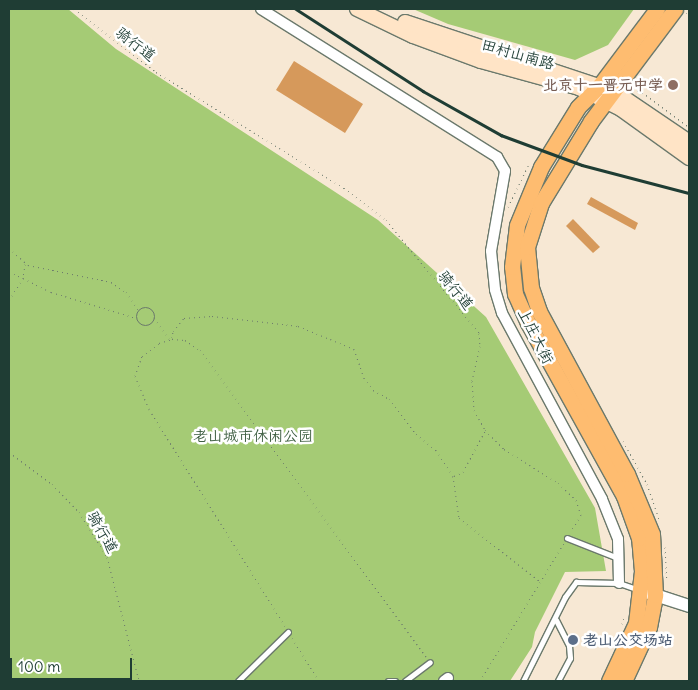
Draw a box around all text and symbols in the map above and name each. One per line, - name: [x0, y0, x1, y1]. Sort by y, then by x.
- street label: 骑行道: [113, 23, 159, 65]
- street label: 田村山南路: [479, 35, 557, 73]
- place label: 北京十一晋元中学: [543, 76, 663, 94]
- marker: 北京十一晋元中学: [667, 79, 679, 91]
- street label: 骑行道: [435, 267, 477, 313]
- street label: 上庄大街: [514, 305, 558, 367]
- park label: 老山城市休闲公园: [193, 427, 313, 445]
- street label: 骑行道: [84, 508, 122, 556]
- place label: 老山公交场站: [583, 631, 673, 649]
- marker: 老山公交场站: [567, 634, 579, 646]
- scale bar: [12, 648, 135, 680]
- text: 100 m: [18, 657, 60, 676]

